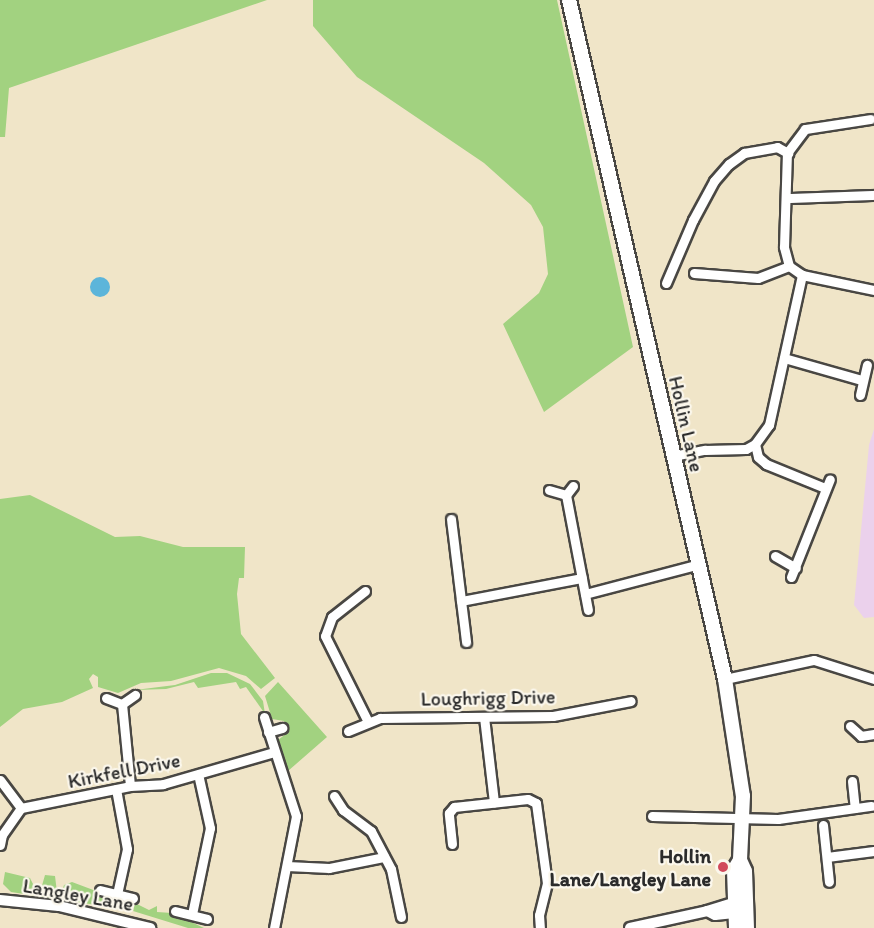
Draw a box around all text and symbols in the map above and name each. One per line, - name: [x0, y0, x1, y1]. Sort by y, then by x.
- street label: Hollin Lane: [663, 374, 709, 474]
- street label: Loughrigg Drive: [420, 685, 556, 711]
- street label: Kirkfell Drive: [66, 748, 182, 794]
- place label: Hollin Lane/Langley Lane: [549, 844, 711, 891]
- marker: Hollin Lane/Langley Lane: [716, 860, 730, 874]
- street label: Langley Lane: [21, 873, 135, 917]

